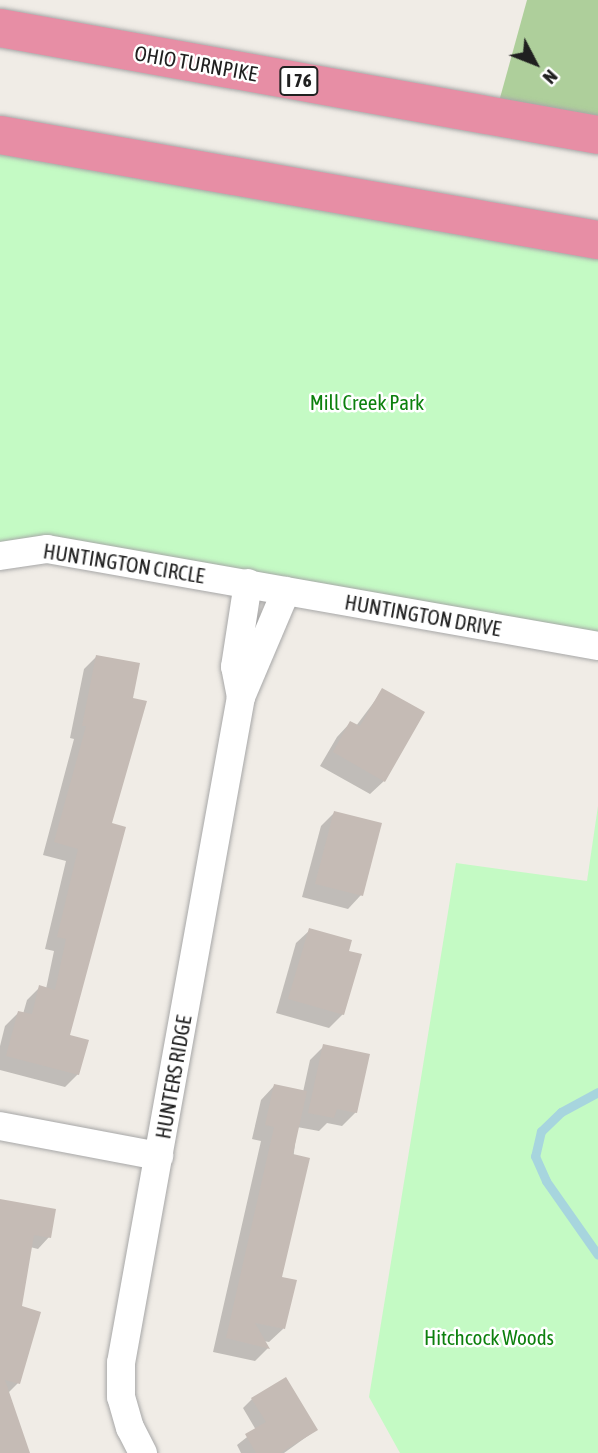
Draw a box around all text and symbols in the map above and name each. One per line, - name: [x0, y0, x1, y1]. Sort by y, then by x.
- north arrow: [500, 28, 570, 98]
- street label: OHIO TURNPIKE: [133, 40, 259, 86]
- road number: I 76: [278, 66, 320, 96]
- text: N: [539, 66, 563, 89]
- park label: Mill Creek Park: [310, 389, 424, 415]
- street label: HUNTINGTON CIRCLE: [42, 538, 206, 588]
- street label: HUNTINGTON DRIVE: [343, 589, 503, 641]
- street label: HUNTERS RIDGE: [150, 1013, 196, 1141]
- park label: Hitchcock Woods: [424, 1324, 554, 1350]

